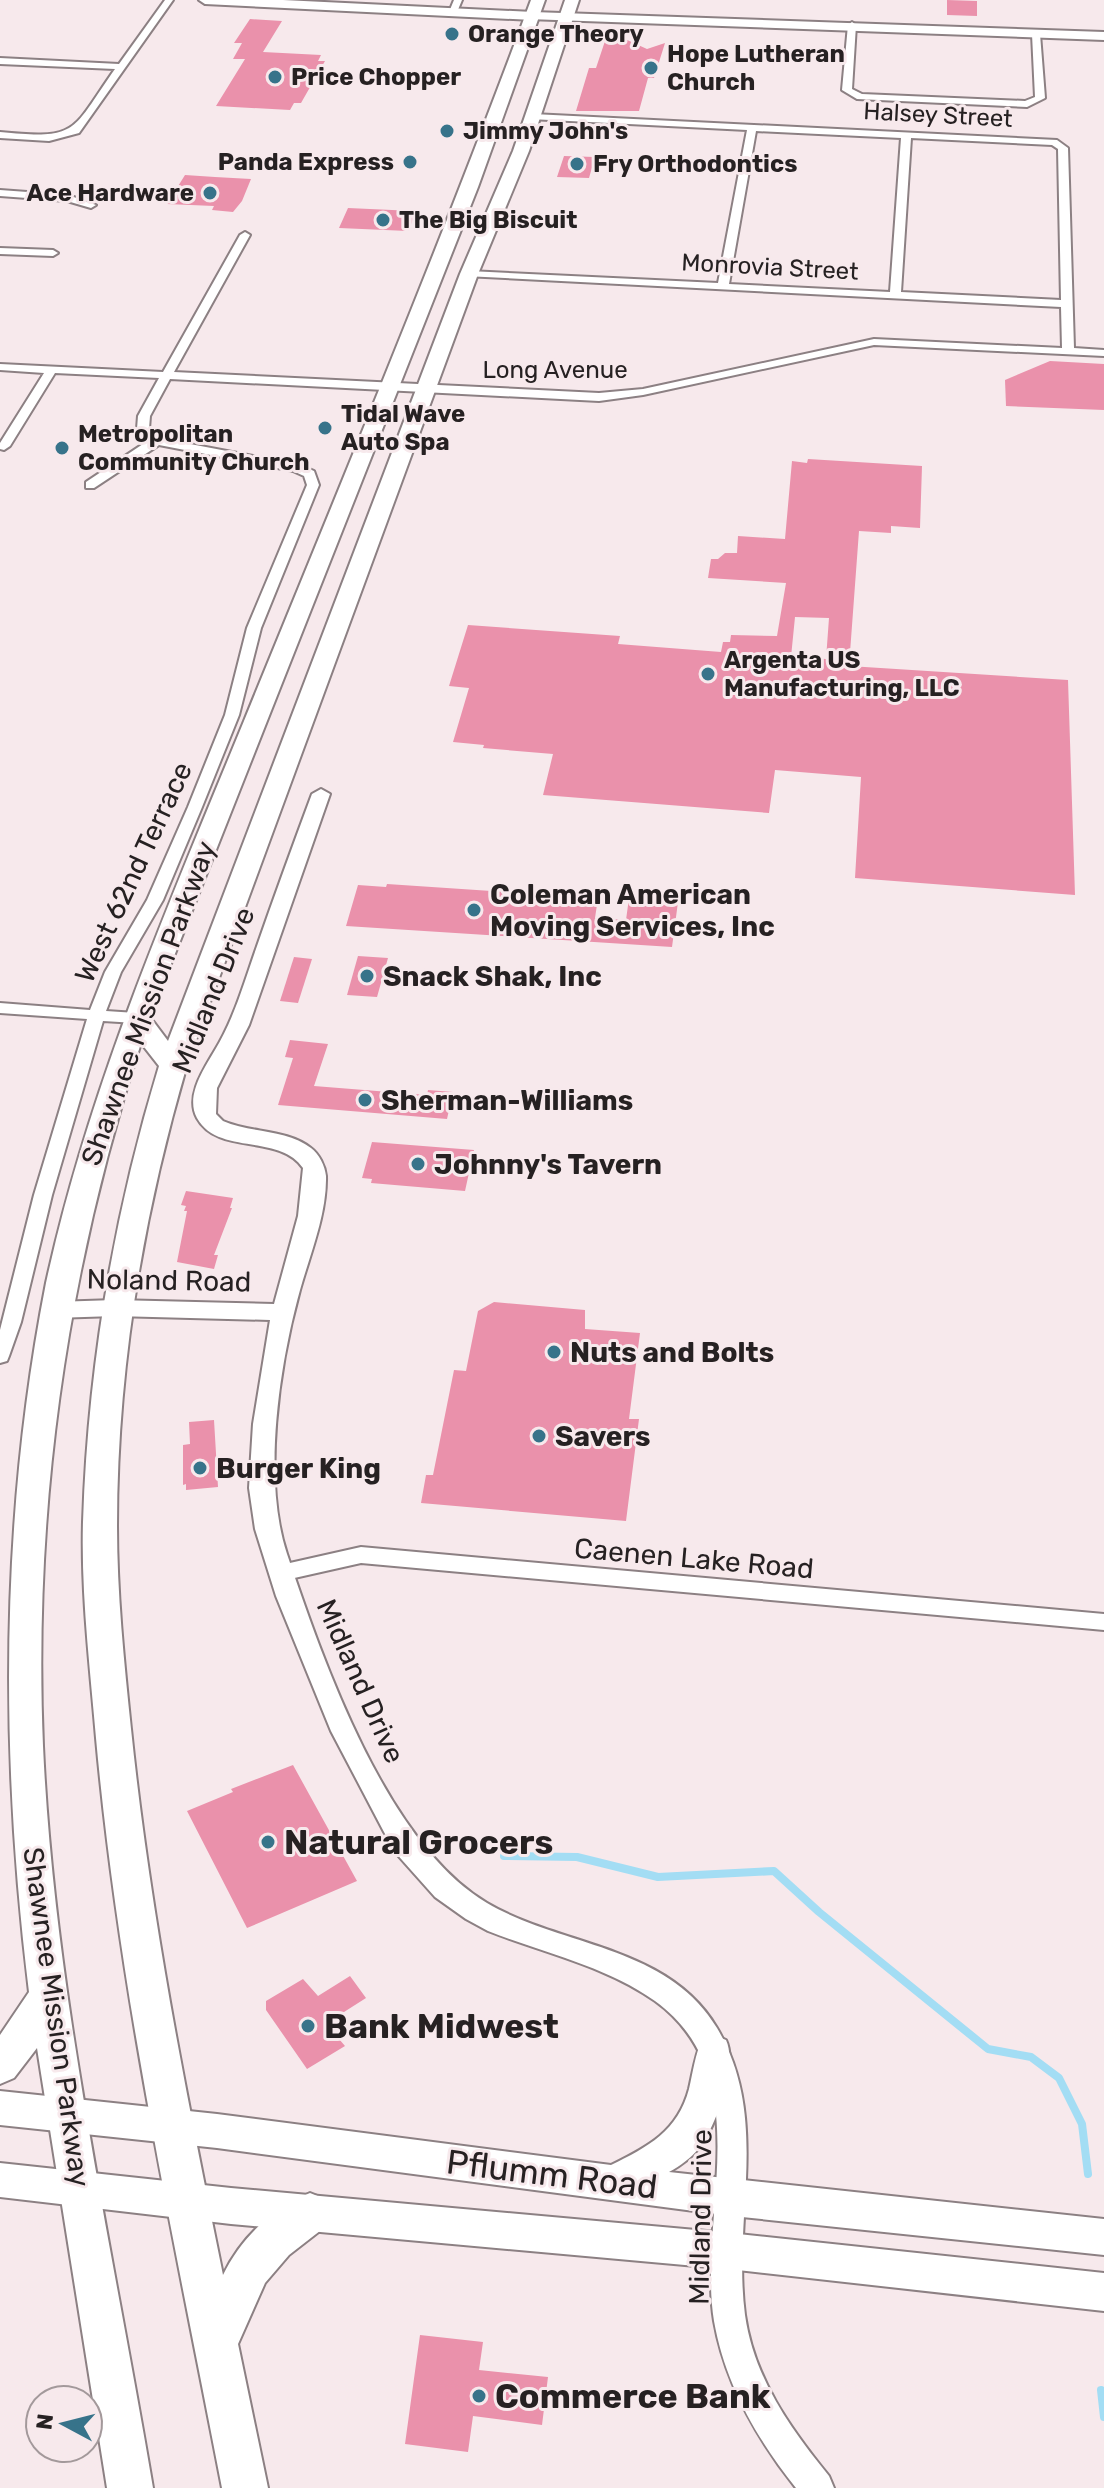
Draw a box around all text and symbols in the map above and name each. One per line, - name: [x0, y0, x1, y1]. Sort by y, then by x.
- place label: Orange Theory: [468, 20, 644, 48]
- marker: Orange Theory: [443, 25, 461, 43]
- place label: Hope Lutheran Church: [667, 40, 845, 96]
- marker: Hope Lutheran Church: [642, 59, 660, 77]
- place label: Price Chopper: [291, 63, 461, 91]
- marker: Price Chopper: [266, 68, 284, 86]
- street label: Halsey Street: [863, 97, 1013, 133]
- place label: Jimmy John's: [463, 117, 628, 145]
- marker: Jimmy John's: [438, 122, 456, 140]
- place label: Panda Express: [218, 148, 394, 176]
- place label: Fry Orthodontics: [593, 150, 797, 178]
- marker: Panda Express: [401, 153, 419, 171]
- marker: Fry Orthodontics: [568, 155, 586, 173]
- place label: Ace Hardware: [27, 179, 194, 207]
- marker: Ace Hardware: [201, 184, 219, 202]
- place label: The Big Biscuit: [399, 206, 577, 234]
- marker: The Big Biscuit: [374, 211, 392, 229]
- street label: Monrovia Street: [681, 248, 859, 286]
- street label: Long Avenue: [482, 356, 628, 384]
- place label: Tidal Wave Auto Spa: [341, 400, 465, 456]
- marker: Tidal Wave Auto Spa: [316, 419, 334, 437]
- place label: Metropolitan Community Church: [78, 420, 310, 476]
- marker: Metropolitan Community Church: [53, 439, 71, 457]
- place label: Argenta US Manufacturing, LLC: [724, 646, 960, 702]
- marker: Argenta US Manufacturing, LLC: [699, 665, 717, 683]
- street label: West 62nd Terrace: [68, 757, 199, 988]
- street label: Shawnee Mission Parkway: [74, 837, 223, 1170]
- place label: Coleman American Moving Services, Inc: [490, 878, 775, 943]
- marker: Coleman American Moving Services, Inc: [465, 901, 483, 919]
- street label: Midland Drive: [165, 903, 262, 1078]
- place label: Snack Shak, Inc: [383, 960, 602, 993]
- marker: Snack Shak, Inc: [358, 967, 376, 985]
- place label: Sherman-Williams: [381, 1084, 633, 1117]
- marker: Sherman-Williams: [356, 1091, 374, 1109]
- place label: Johnny's Tavern: [434, 1148, 662, 1181]
- marker: Johnny's Tavern: [409, 1155, 427, 1173]
- street label: Noland Road: [86, 1263, 252, 1298]
- place label: Nuts and Bolts: [570, 1336, 774, 1369]
- marker: Nuts and Bolts: [545, 1343, 563, 1361]
- place label: Savers: [555, 1420, 651, 1453]
- marker: Savers: [530, 1427, 548, 1445]
- place label: Burger King: [216, 1452, 381, 1485]
- marker: Burger King: [191, 1459, 209, 1477]
- street label: Caenen Lake Road: [573, 1532, 815, 1585]
- street label: Midland Drive: [310, 1594, 411, 1768]
- place label: Natural Grocers: [284, 1822, 553, 1863]
- marker: Natural Grocers: [259, 1833, 277, 1851]
- street label: Shawnee Mission Parkway: [16, 1845, 97, 2189]
- place label: Bank Midwest: [324, 2006, 559, 2047]
- marker: Bank Midwest: [299, 2017, 317, 2035]
- street label: Midland Drive: [682, 2129, 719, 2305]
- street label: Pflumm Road: [444, 2141, 660, 2208]
- place label: Commerce Bank: [495, 2376, 771, 2417]
- north arrow: [24, 2384, 104, 2464]
- marker: Commerce Bank: [470, 2387, 488, 2405]
- text: N: [30, 2412, 59, 2431]

